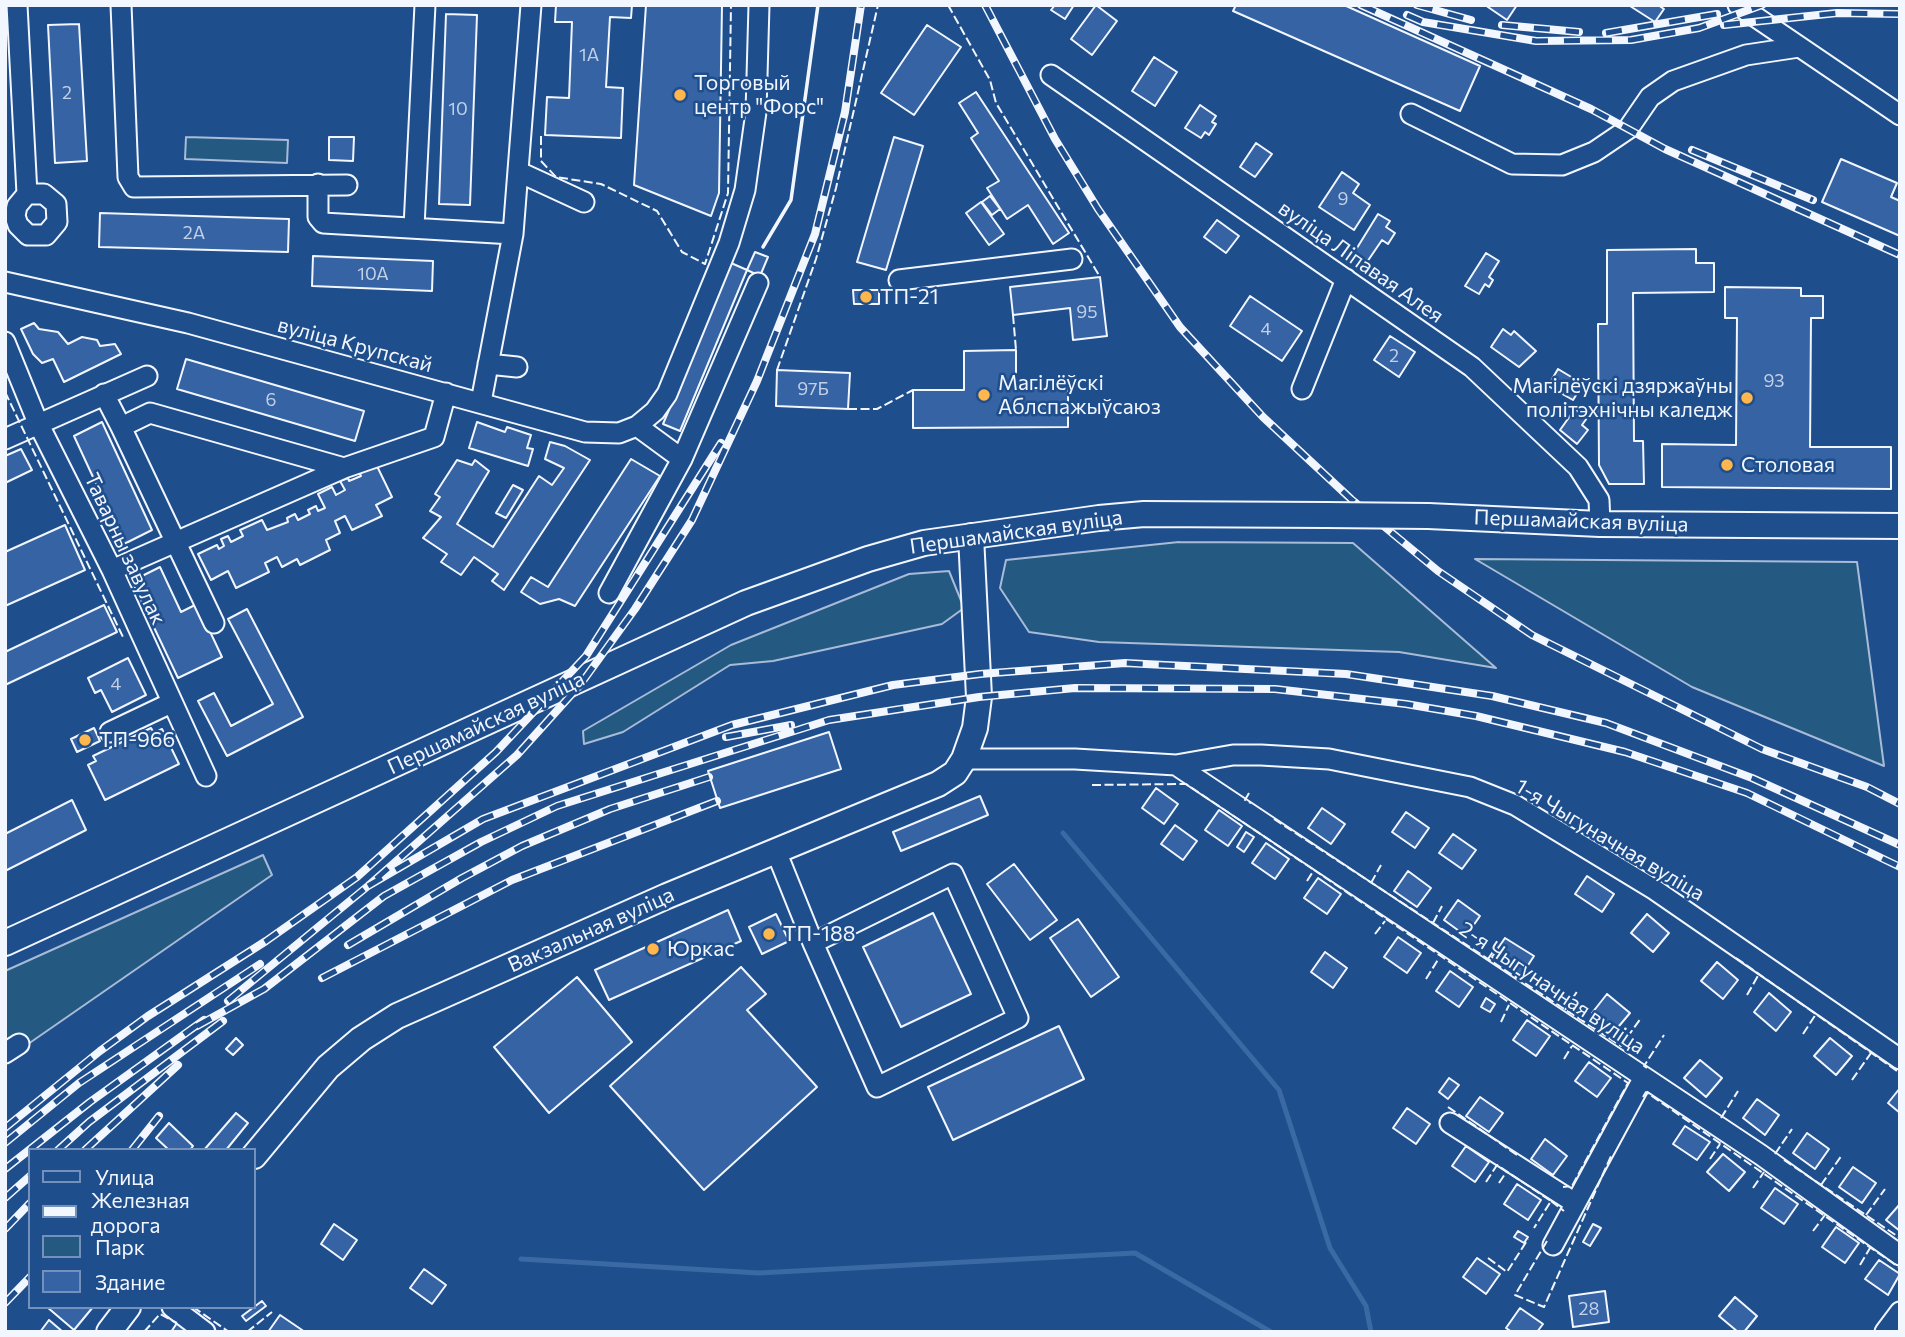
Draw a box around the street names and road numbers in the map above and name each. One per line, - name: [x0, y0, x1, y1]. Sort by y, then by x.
- street label: вуліца Ліпавая Алея: [1274, 196, 1448, 328]
- street label: вуліца Крупскай: [275, 312, 435, 378]
- street label: Таварны завулак: [79, 469, 171, 629]
- street label: Першамайская вуліца: [908, 505, 1124, 559]
- street label: Першамайская вуліца: [1473, 505, 1689, 537]
- street label: Першамайская вуліца: [383, 666, 589, 780]
- street label: 1-я Чыгуначная вуліца: [1511, 774, 1709, 906]
- street label: Вакзальная вуліца: [504, 882, 678, 978]
- street label: 2-я Чыгуначная вуліца: [1454, 916, 1650, 1060]

